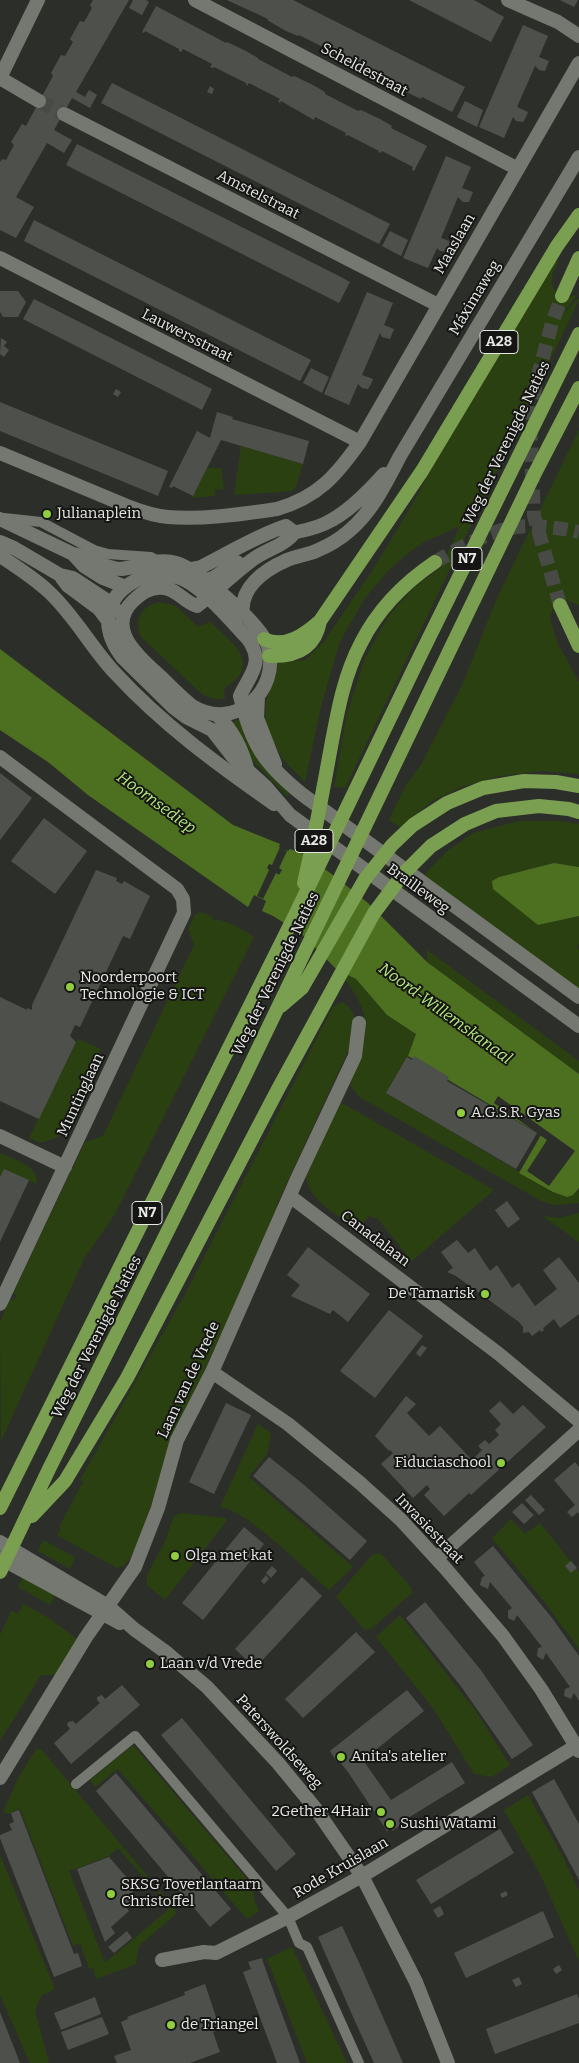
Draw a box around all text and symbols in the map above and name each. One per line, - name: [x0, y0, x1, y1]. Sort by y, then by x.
- street label: Scheldestraat: [317, 40, 411, 100]
- street label: Amstelstraat: [214, 167, 302, 223]
- street label: Maaslaan: [431, 211, 479, 277]
- street label: Máximaweg: [446, 257, 504, 339]
- street label: Lauwersstraat: [139, 305, 235, 367]
- road number: A28: [480, 331, 518, 354]
- street label: Weg der Verenigde Naties: [459, 358, 555, 528]
- place label: Julianaplein: [57, 505, 141, 523]
- marker: Julianaplein: [41, 508, 53, 520]
- road number: N7: [452, 548, 482, 570]
- water label: Hoornsediep: [113, 768, 199, 838]
- road number: A28: [295, 829, 333, 852]
- street label: Brailleweg: [383, 860, 453, 918]
- street label: Weg der Verenigde Naties: [228, 889, 324, 1059]
- water label: Noord-Willemskanaal: [375, 959, 515, 1069]
- place label: Noorderpoort Technologie & ICT: [80, 969, 205, 1004]
- marker: Noorderpoort Technologie & ICT: [64, 981, 76, 993]
- street label: Muntinglaan: [54, 1051, 108, 1139]
- place label: A.G.S.R. Gyas: [471, 1104, 560, 1122]
- marker: A.G.S.R. Gyas: [455, 1107, 467, 1119]
- road number: N7: [132, 1202, 162, 1224]
- street label: Canadalaan: [337, 1207, 413, 1271]
- street label: Weg der Verenigde Naties: [48, 1253, 146, 1421]
- place label: De Tamarisk: [388, 1285, 475, 1303]
- marker: De Tamarisk: [479, 1288, 491, 1300]
- street label: Laan van de Vrede: [154, 1319, 224, 1441]
- place label: Fiduciaschool: [395, 1454, 491, 1472]
- marker: Fiduciaschool: [495, 1457, 507, 1469]
- street label: Invasiestraat: [391, 1490, 467, 1568]
- place label: Olga met kat: [185, 1547, 272, 1565]
- marker: Olga met kat: [169, 1550, 181, 1562]
- place label: Laan v/d Vrede: [160, 1655, 262, 1673]
- marker: Laan v/d Vrede: [144, 1658, 156, 1670]
- street label: Paterswoldseweg: [232, 1691, 326, 1793]
- place label: Anita's atelier: [351, 1748, 446, 1766]
- marker: Anita's atelier: [335, 1751, 347, 1763]
- place label: 2Gether 4Hair: [271, 1803, 371, 1821]
- marker: 2Gether 4Hair: [375, 1806, 387, 1818]
- place label: Sushi Watami: [400, 1815, 497, 1833]
- marker: Sushi Watami: [384, 1818, 396, 1830]
- street label: Rode Kruislaan: [291, 1834, 391, 1902]
- place label: SKSG Toverlantaarn Christoffel: [121, 1876, 261, 1911]
- marker: SKSG Toverlantaarn Christoffel: [105, 1888, 117, 1900]
- place label: de Triangel: [181, 2016, 259, 2034]
- marker: de Triangel: [165, 2019, 177, 2031]

